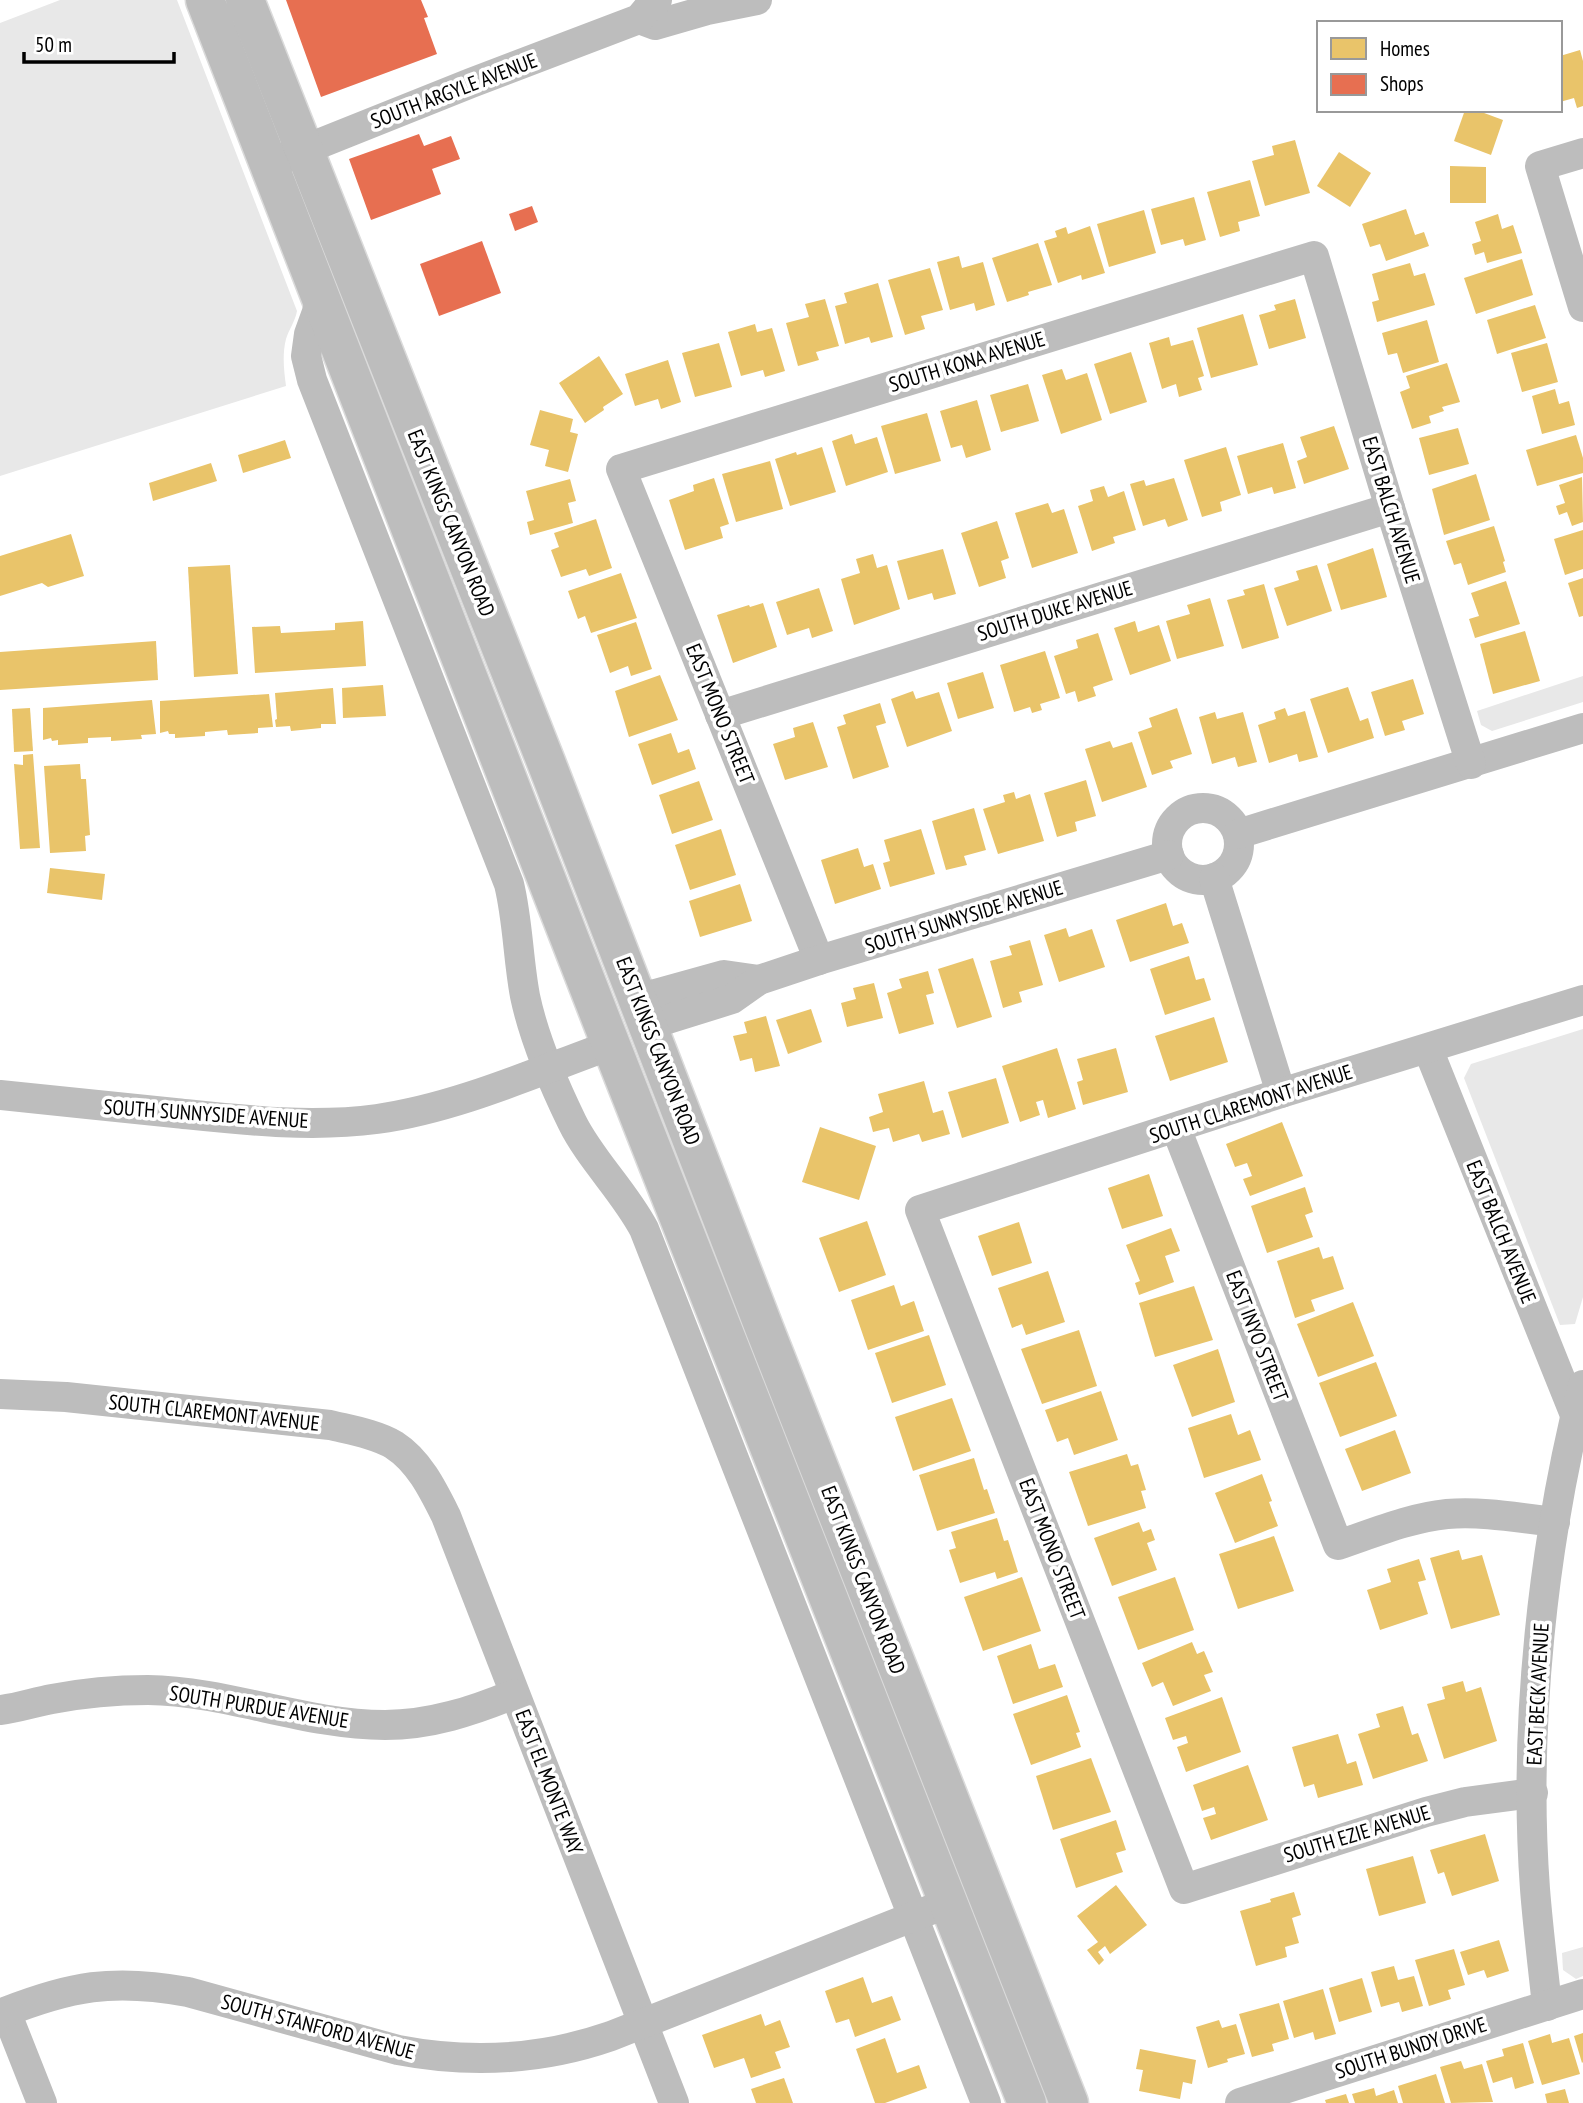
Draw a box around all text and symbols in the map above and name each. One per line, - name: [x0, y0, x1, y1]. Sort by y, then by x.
- scale bar: [24, 21, 175, 65]
- legend: [1317, 21, 1562, 112]
- text: 50 m: [35, 31, 72, 58]
- text: Homes: [1380, 35, 1430, 62]
- street label: SOUTH ARGYLE AVENUE: [367, 46, 541, 135]
- text: Shops: [1380, 70, 1424, 97]
- street label: SOUTH KONA AVENUE: [886, 325, 1048, 398]
- street label: EAST KINGS CANYON ROAD: [402, 425, 501, 620]
- street label: EAST BALCH AVENUE: [1356, 433, 1427, 587]
- street label: SOUTH DUKE AVENUE: [974, 574, 1136, 647]
- street label: EAST MONO STREET: [680, 640, 761, 789]
- street label: SOUTH SUNNYSIDE AVENUE: [862, 874, 1066, 959]
- street label: EAST KINGS CANYON ROAD: [610, 953, 707, 1149]
- street label: SOUTH CLAREMONT AVENUE: [1146, 1058, 1356, 1149]
- street label: SOUTH SUNNYSIDE AVENUE: [103, 1093, 309, 1134]
- street label: EAST BALCH AVENUE: [1460, 1156, 1543, 1307]
- street label: EAST INYO STREET: [1220, 1267, 1295, 1406]
- street label: SOUTH CLAREMONT AVENUE: [107, 1388, 321, 1437]
- street label: EAST MONO STREET: [1013, 1474, 1092, 1624]
- street label: EAST KINGS CANYON ROAD: [815, 1482, 912, 1678]
- street label: EAST BECK AVENUE: [1520, 1622, 1555, 1766]
- street label: SOUTH PURDUE AVENUE: [168, 1679, 351, 1734]
- street label: EAST EL MONTE WAY: [509, 1706, 590, 1859]
- street label: SOUTH EZIE AVENUE: [1280, 1798, 1433, 1869]
- street label: SOUTH STANFORD AVENUE: [218, 1988, 418, 2065]
- street label: SOUTH BUNDY DRIVE: [1332, 2010, 1490, 2085]

